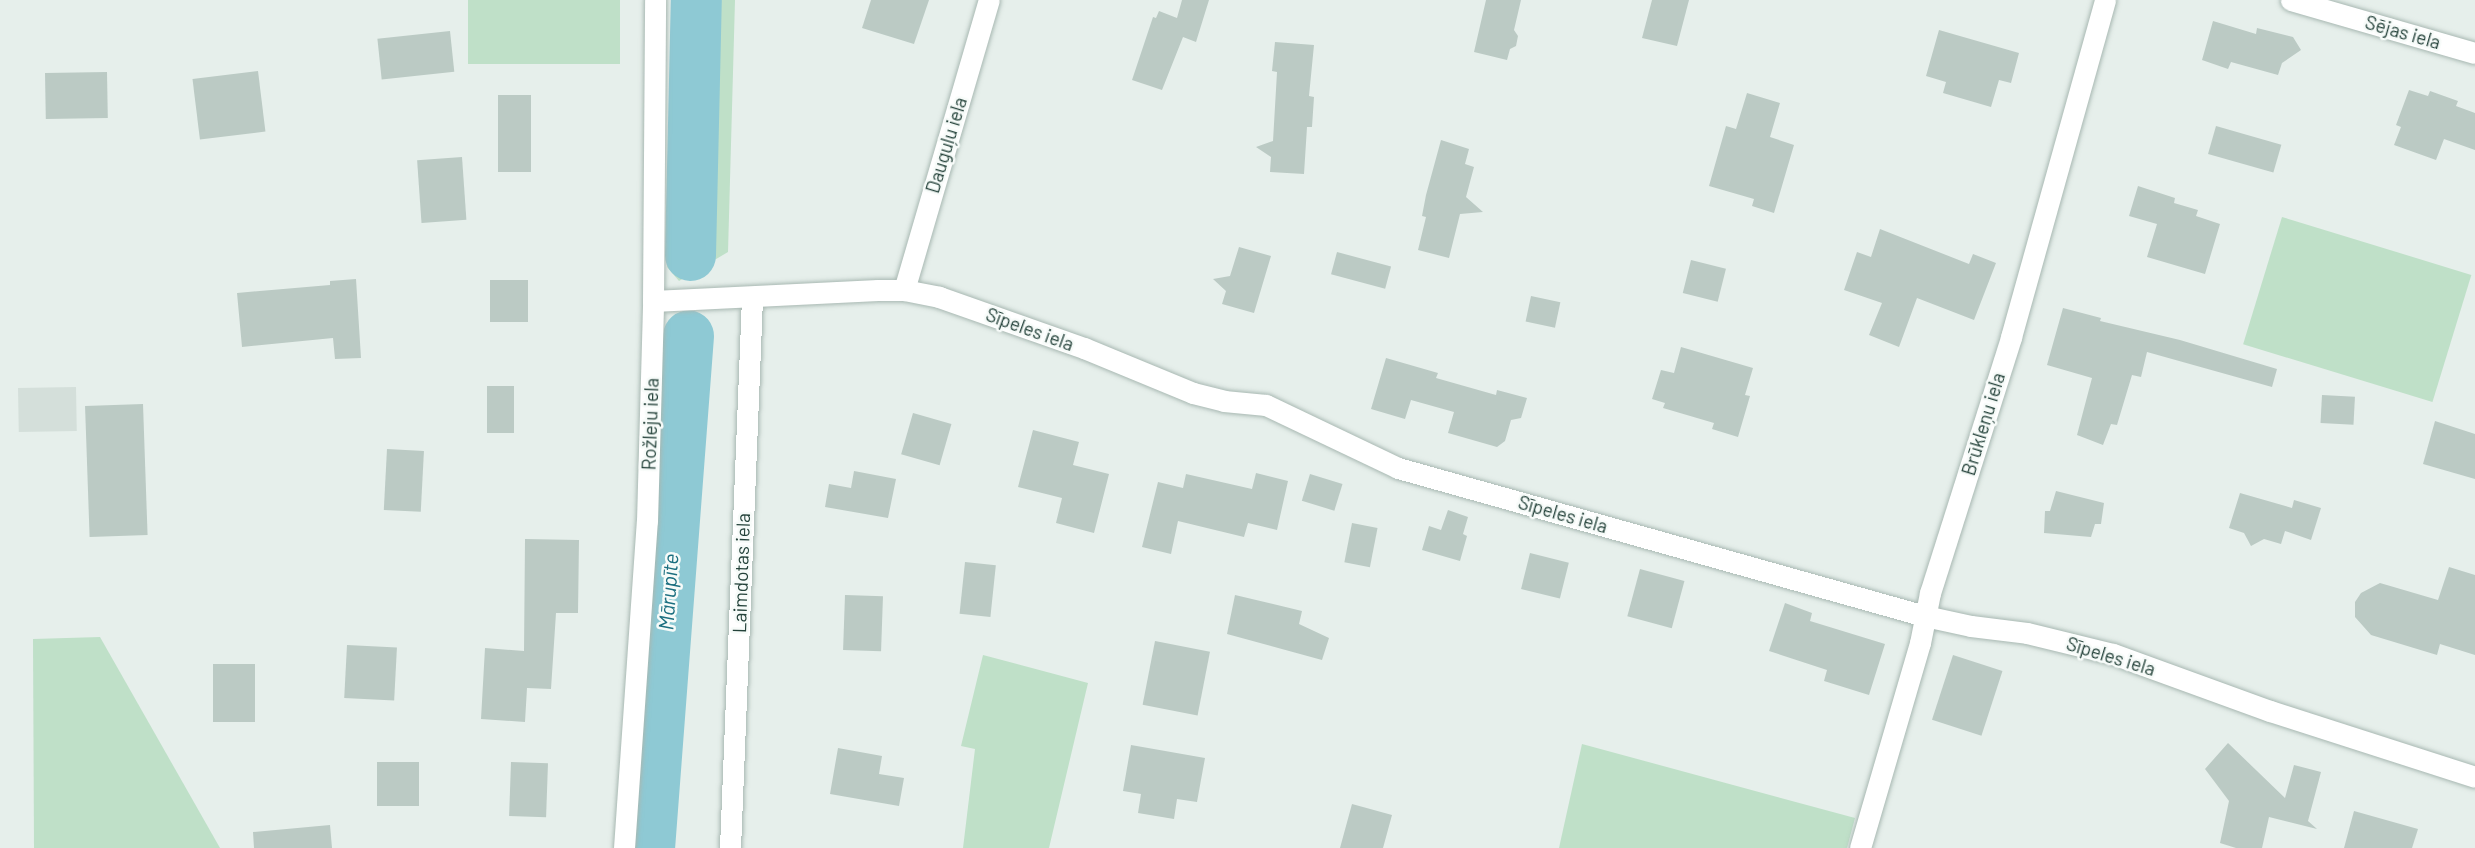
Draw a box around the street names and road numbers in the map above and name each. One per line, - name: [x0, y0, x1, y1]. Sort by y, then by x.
- street label: Sējas iela: [2363, 10, 2443, 54]
- street label: Dauguļu iela: [921, 94, 971, 196]
- street label: Sīpeles iela: [983, 303, 1077, 355]
- street label: Brūkleņu iela: [1957, 370, 2009, 478]
- street label: Rožleju iela: [637, 377, 663, 471]
- street label: Sīpeles iela: [1516, 490, 1610, 538]
- street label: Laimdotas iela: [728, 513, 754, 633]
- street label: Sīpeles iela: [2064, 632, 2158, 680]

